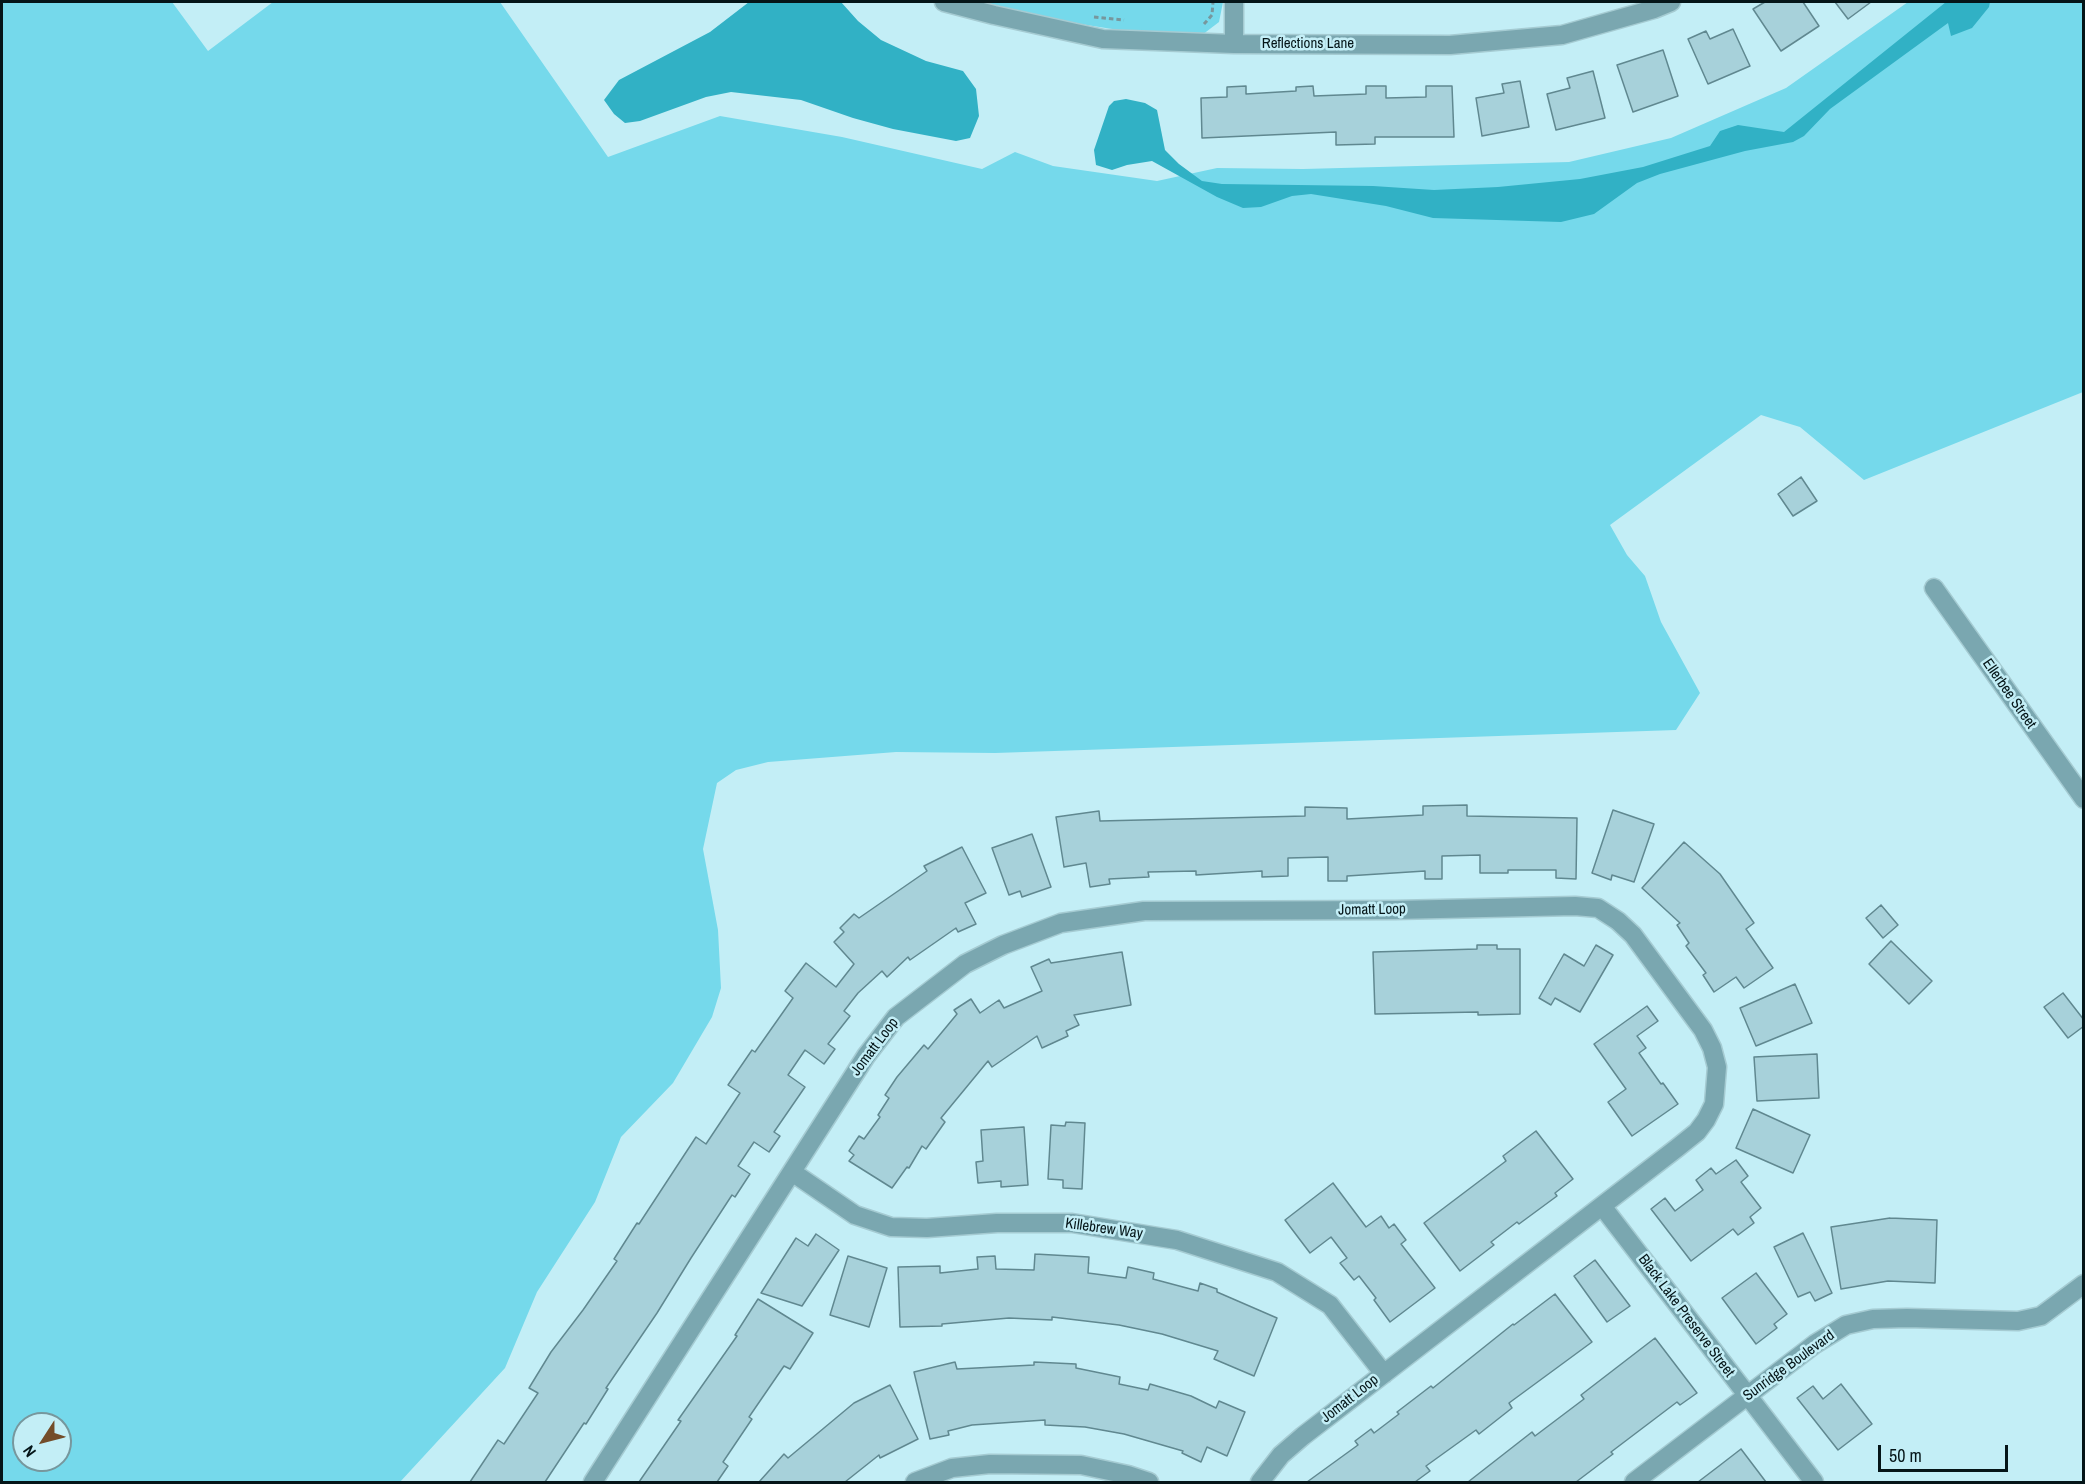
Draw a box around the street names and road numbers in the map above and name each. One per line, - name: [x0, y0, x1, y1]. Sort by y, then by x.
- street label: Reflections Lane: [1262, 35, 1354, 53]
- street label: Ellerbee Street: [1978, 656, 2040, 732]
- street label: Jomatt Loop: [1338, 900, 1406, 920]
- street label: Jomatt Loop: [847, 1015, 903, 1079]
- street label: Killebrew Way: [1064, 1215, 1144, 1243]
- street label: Black Lake Preserve Street: [1634, 1251, 1738, 1381]
- street label: Sunridge Boulevard: [1740, 1327, 1838, 1405]
- street label: Jomatt Loop: [1318, 1371, 1382, 1427]

